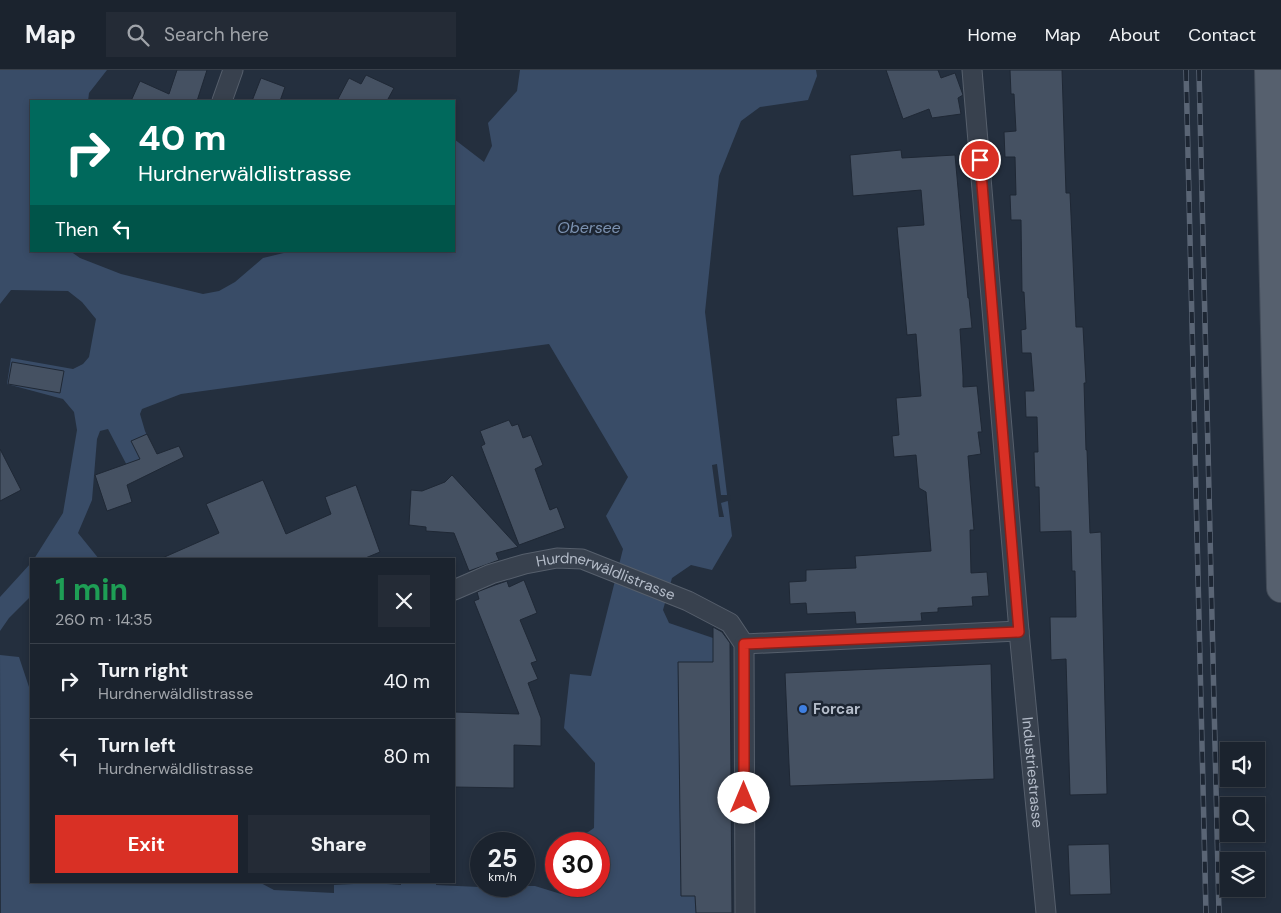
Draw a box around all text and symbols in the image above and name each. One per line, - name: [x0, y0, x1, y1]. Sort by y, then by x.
- search box: [106, 12, 456, 57]
- text: Map: [25, 19, 76, 50]
- icon: search: [124, 21, 152, 49]
- text: Search here: [164, 22, 269, 47]
- text: Home: [967, 23, 1017, 47]
- text: Map: [1045, 23, 1081, 47]
- text: About: [1109, 23, 1160, 47]
- text: Contact: [1188, 23, 1256, 47]
- text: 40 m: [138, 115, 227, 161]
- icon: right: [55, 120, 120, 185]
- pin: [959, 139, 1001, 181]
- icon: arrive: [966, 146, 994, 174]
- text: Hurdnerwäldlistrasse: [138, 159, 352, 188]
- icon: left: [108, 215, 136, 243]
- text: Then: [55, 217, 98, 242]
- water label: Obersee: [557, 217, 621, 238]
- street label: Hurdnerwäldlistrasse: [534, 548, 678, 605]
- text: 1 min: [55, 570, 128, 609]
- button: close: [378, 575, 430, 627]
- text: 260 m · 14:35: [55, 609, 153, 630]
- text: Turn right: [98, 658, 188, 683]
- icon: right: [55, 667, 83, 695]
- text: 40 m: [383, 669, 430, 694]
- text: Hurdnerwäldlistrasse: [98, 683, 253, 704]
- place label: Forcar: [813, 699, 860, 719]
- marker: Forcar: [797, 703, 809, 715]
- street label: Industriestrasse: [1017, 716, 1048, 829]
- text: Turn left: [98, 733, 176, 758]
- icon: left: [55, 742, 83, 770]
- map controls: [1220, 742, 1265, 897]
- button: sound: [1220, 742, 1265, 787]
- text: 80 m: [383, 744, 430, 769]
- text: Hurdnerwäldlistrasse: [98, 758, 253, 779]
- position arrow: [717, 771, 769, 823]
- button: search: [1220, 797, 1265, 842]
- button: Exit: [55, 815, 238, 873]
- button: Share: [248, 815, 430, 873]
- speed limit sign: 30: [545, 832, 610, 897]
- text: 25: [488, 842, 517, 875]
- button: layers: [1220, 852, 1265, 897]
- text: km/h: [488, 869, 517, 885]

